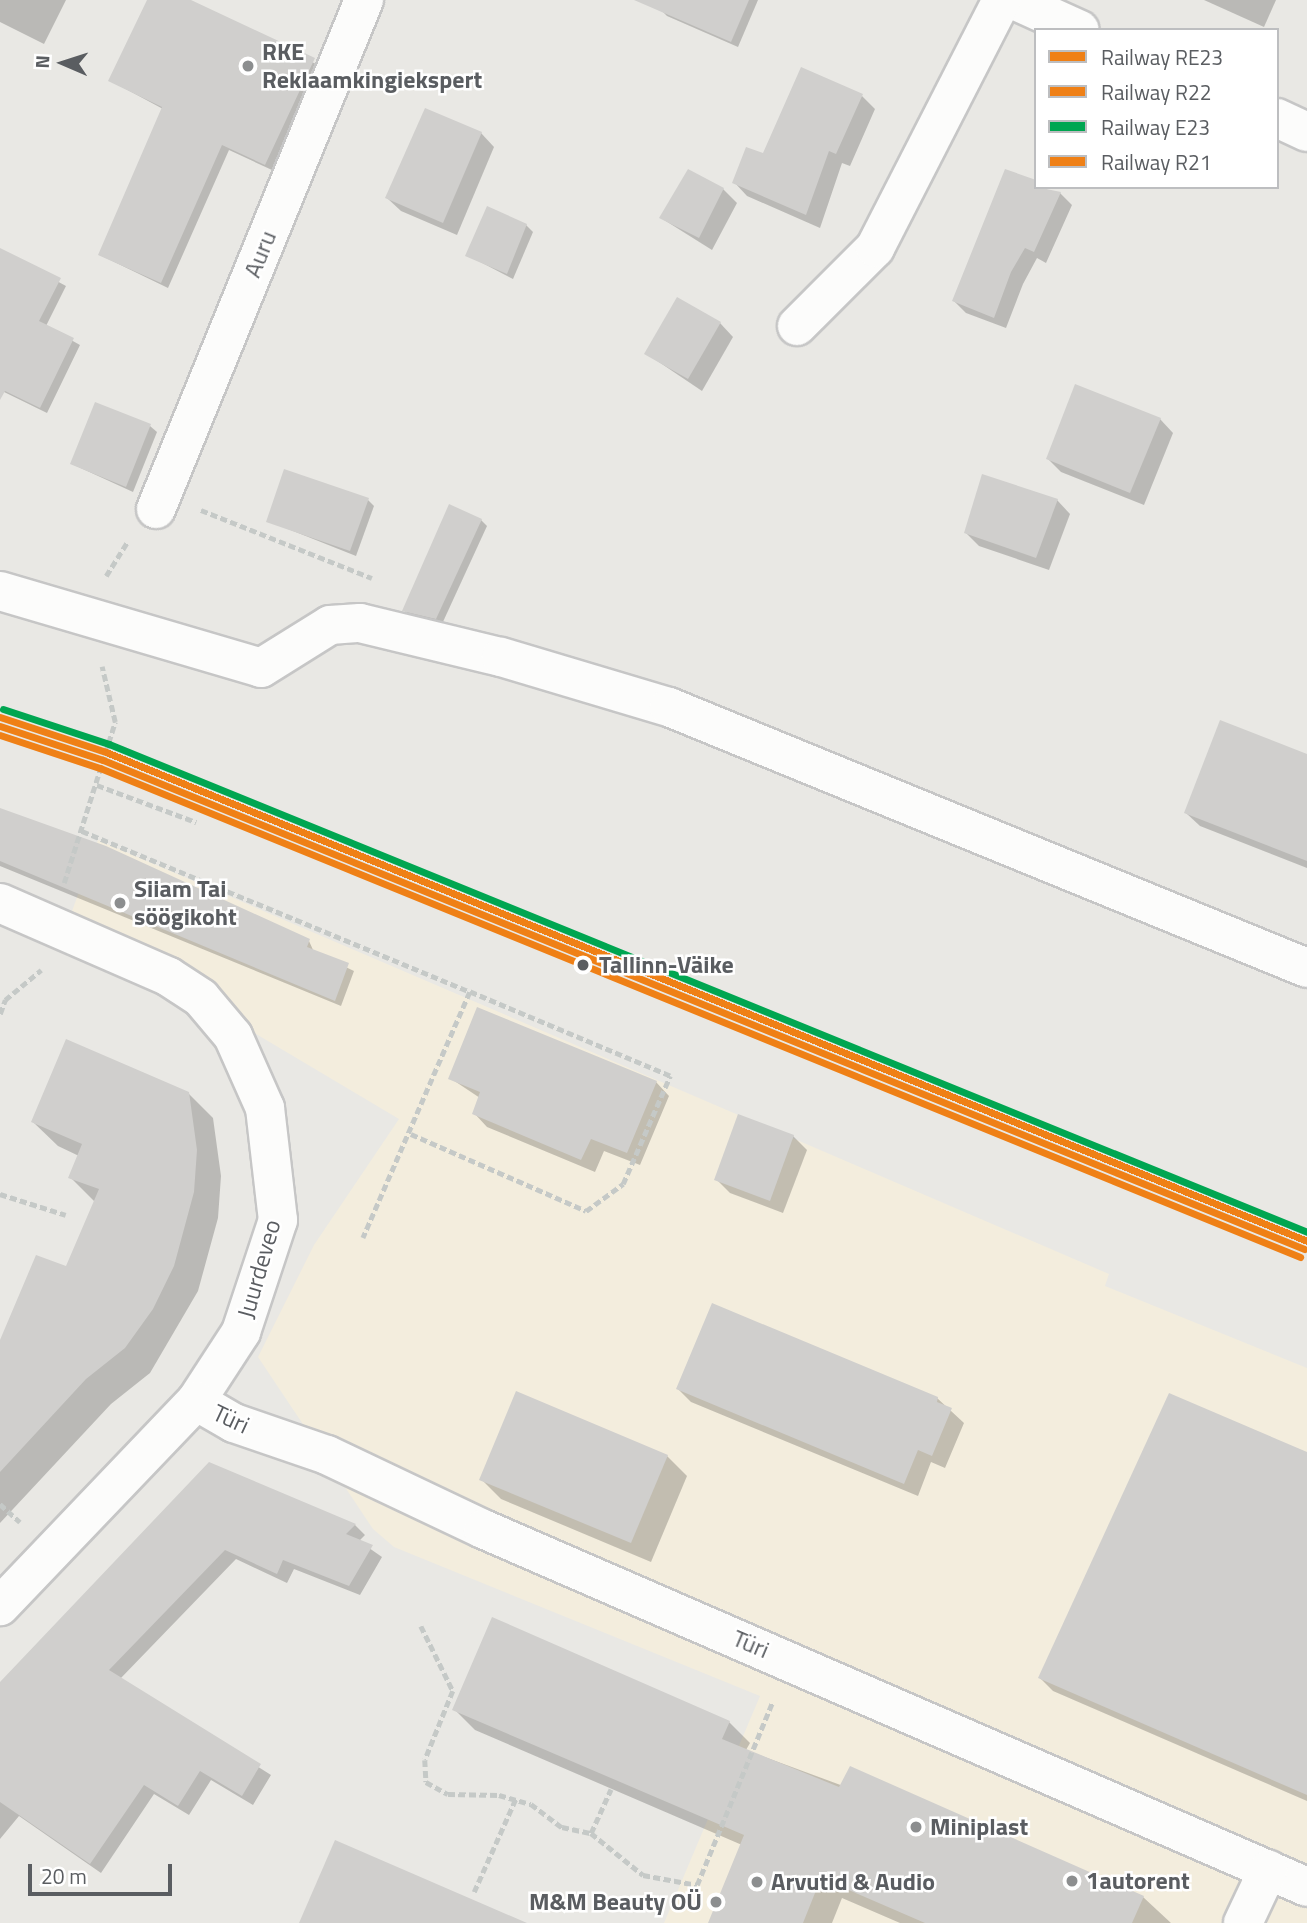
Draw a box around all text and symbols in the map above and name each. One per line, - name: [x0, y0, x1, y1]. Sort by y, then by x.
- north arrow: [28, 28, 98, 98]
- legend: [1034, 28, 1279, 189]
- place label: RKE Reklaamkingiekspert: [262, 38, 482, 94]
- text: Railway RE23: [1101, 41, 1223, 73]
- text: N: [27, 55, 56, 69]
- marker: RKE Reklaamkingiekspert: [240, 58, 256, 74]
- text: Railway R22: [1101, 76, 1211, 108]
- text: Railway E23: [1101, 111, 1210, 143]
- text: Railway R21: [1101, 146, 1211, 178]
- street label: Auru: [238, 226, 282, 282]
- place label: Siiam Tai söögikoht: [134, 875, 237, 931]
- marker: Siiam Tai söögikoht: [112, 895, 128, 911]
- place label: Tallinn-Väike: [599, 951, 734, 979]
- marker: Tallinn-Väike: [573, 955, 593, 975]
- street label: Juurdeveo: [231, 1216, 287, 1322]
- street label: Türi: [208, 1398, 254, 1440]
- street label: Türi: [728, 1624, 774, 1664]
- place label: Miniplast: [930, 1813, 1028, 1841]
- marker: Miniplast: [908, 1819, 924, 1835]
- scale bar: [32, 1850, 175, 1894]
- text: 20 m: [41, 1860, 87, 1892]
- place label: 1autorent: [1086, 1867, 1190, 1895]
- place label: Arvutid & Audio: [771, 1868, 935, 1896]
- marker: 1autorent: [1064, 1873, 1080, 1889]
- marker: Arvutid & Audio: [749, 1874, 765, 1890]
- place label: M&M Beauty OÜ: [529, 1888, 702, 1916]
- marker: M&M Beauty OÜ: [708, 1894, 724, 1910]

